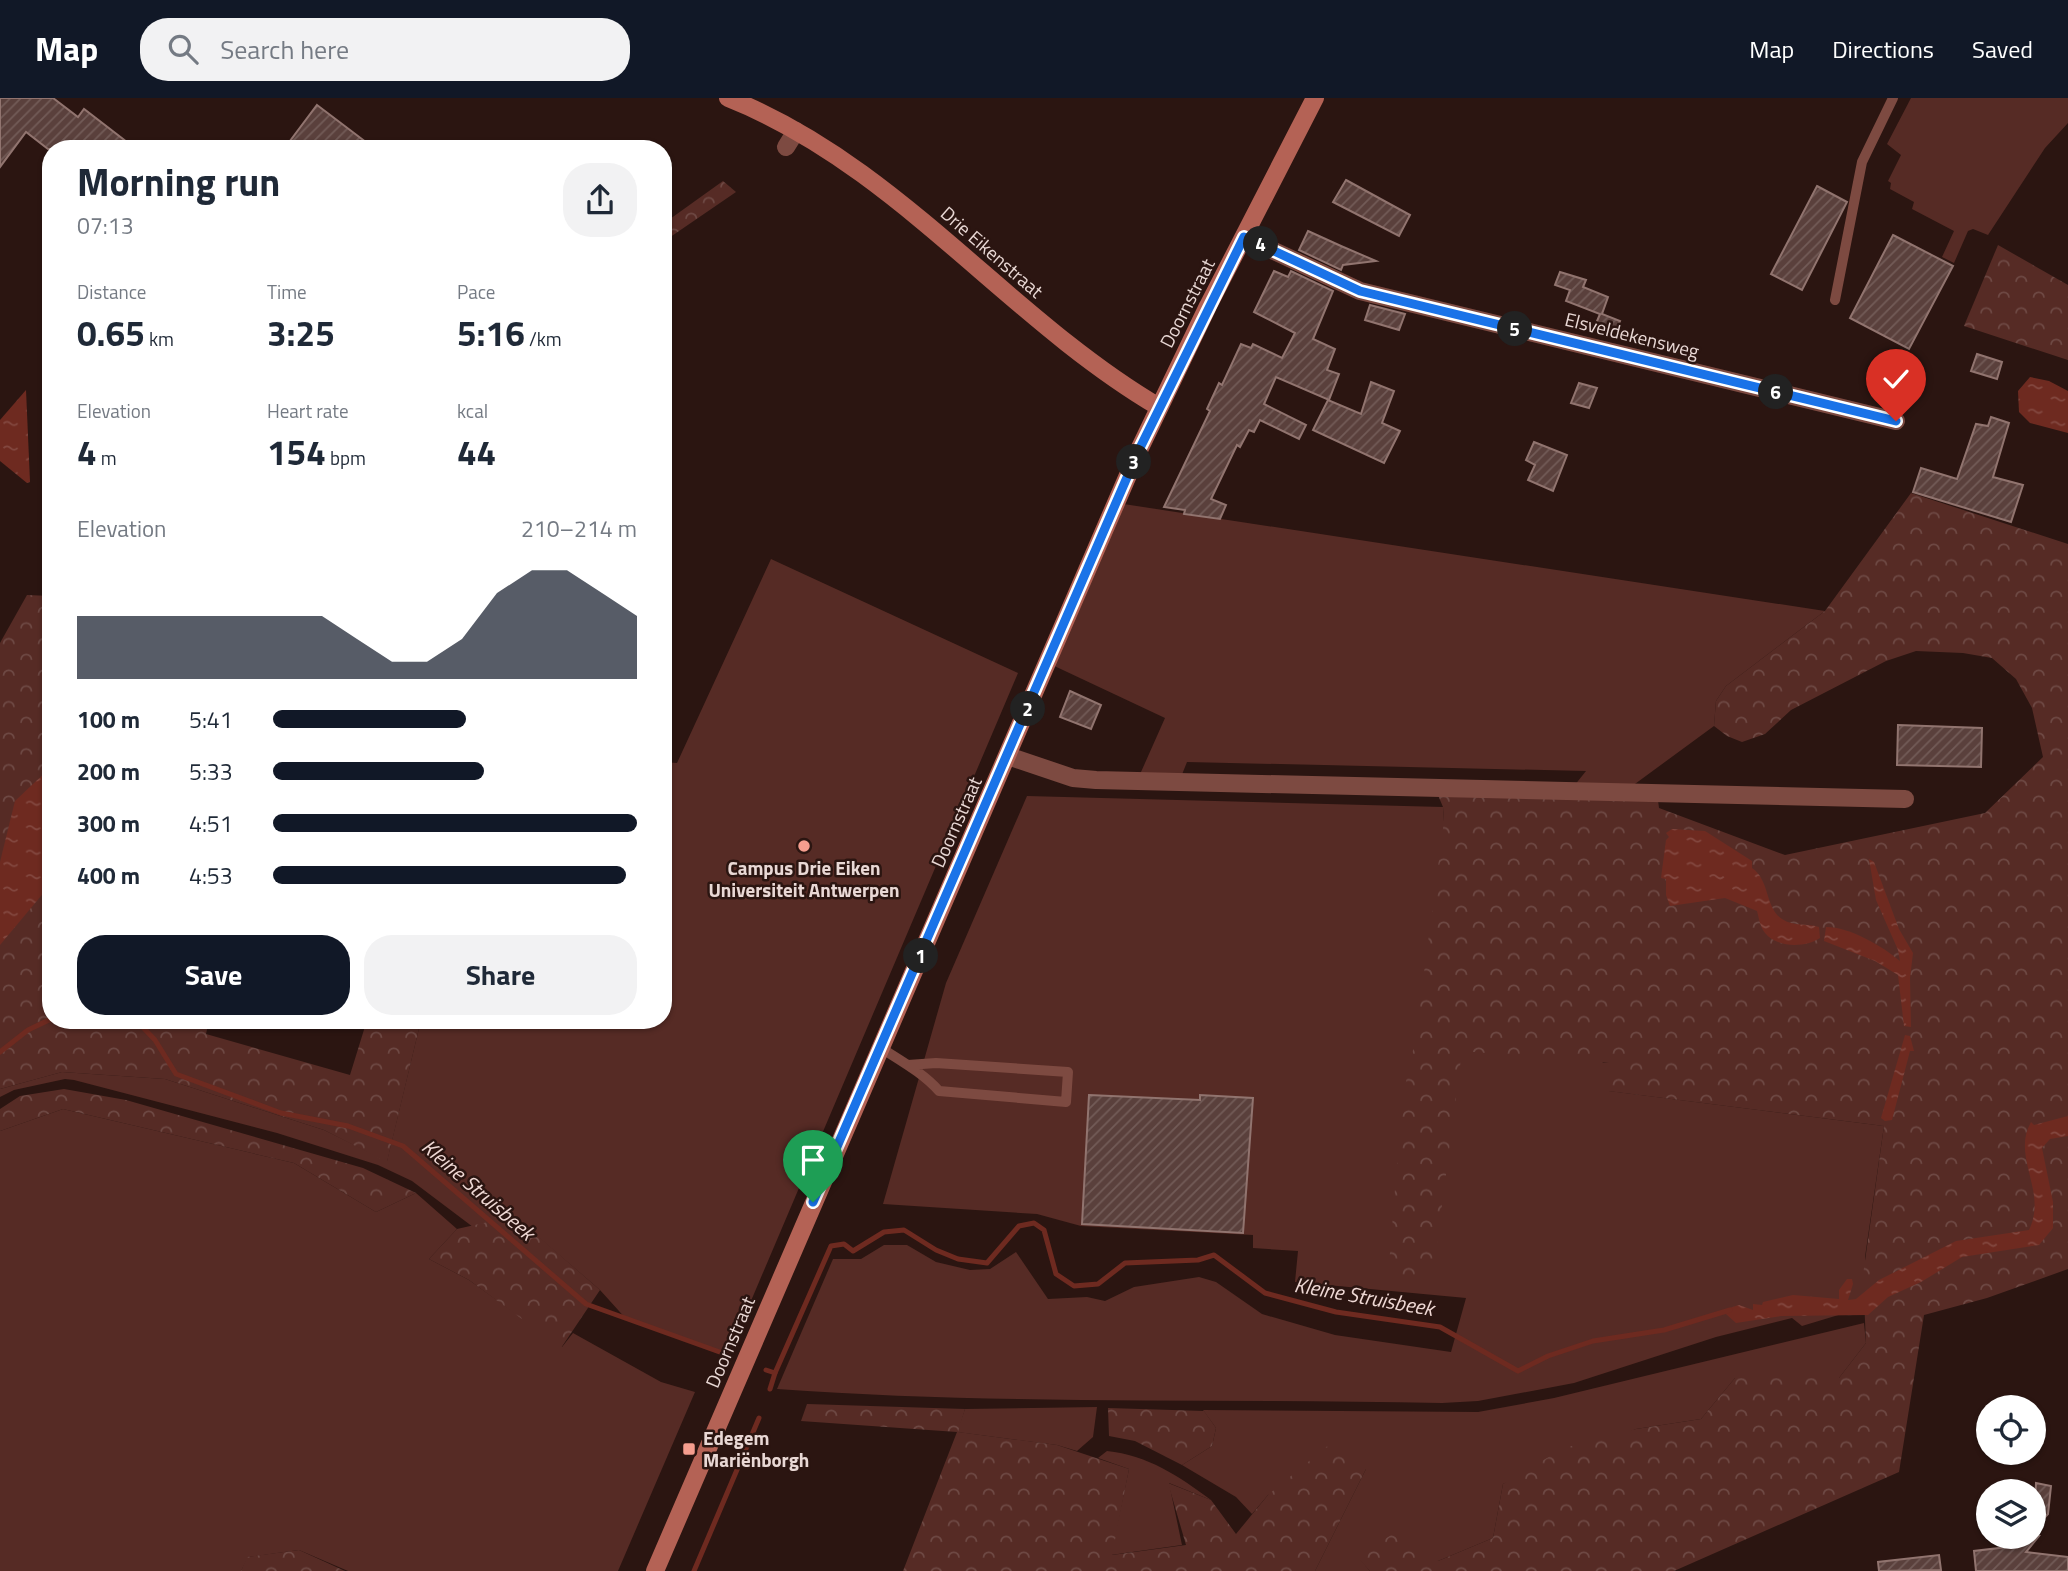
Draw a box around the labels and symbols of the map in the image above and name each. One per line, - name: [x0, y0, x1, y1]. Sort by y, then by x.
- street label: Drie Eikenstraat: [935, 199, 1050, 305]
- pin: 4: [1244, 226, 1278, 262]
- street label: Doornstraat: [1152, 253, 1222, 353]
- street label: Elsveldekensweg: [1562, 304, 1702, 365]
- pin: 5: [1498, 312, 1532, 346]
- pin: [1866, 349, 1926, 421]
- pin: 6: [1758, 374, 1794, 410]
- pin: 3: [1116, 444, 1152, 480]
- pin: 2: [1010, 692, 1046, 726]
- street label: Doornstraat: [923, 771, 989, 872]
- marker: Campus Drie Eiken Universiteit Antwerpen: [796, 838, 812, 854]
- place label: Campus Drie Eiken Universiteit Antwerpen: [708, 853, 900, 904]
- pin: 1: [904, 938, 939, 974]
- pin: [783, 1130, 843, 1202]
- water label: Kleine Struisbeek: [415, 1131, 544, 1249]
- water label: Kleine Struisbeek: [1292, 1268, 1439, 1324]
- street label: Doornstraat: [697, 1291, 762, 1392]
- place label: Edegem Mariënborgh: [703, 1423, 809, 1474]
- marker: Edegem Mariënborgh: [681, 1441, 697, 1457]

